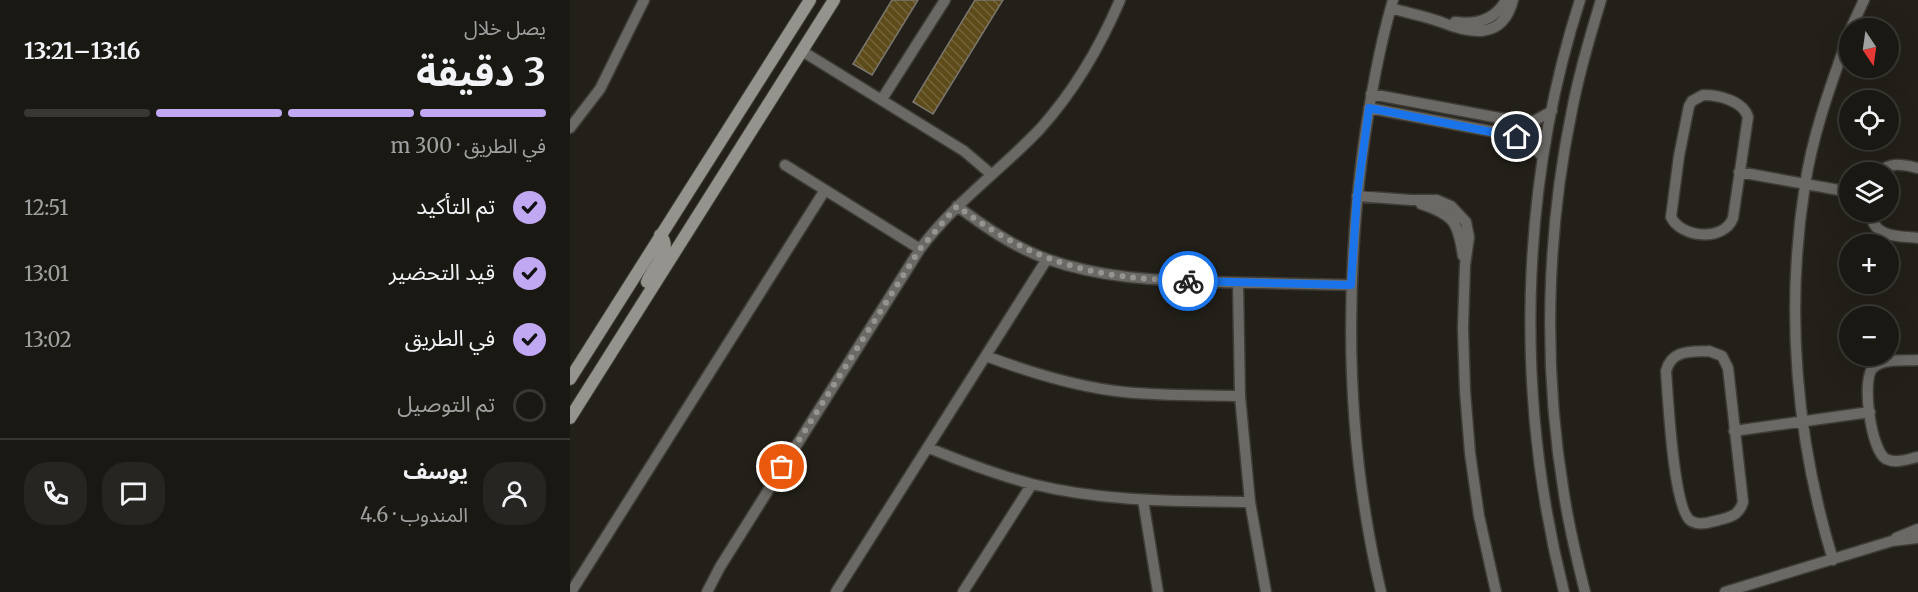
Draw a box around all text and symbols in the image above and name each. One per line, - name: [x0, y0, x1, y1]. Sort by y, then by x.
- text: يصل خلال: [464, 15, 546, 40]
- north arrow: [1839, 18, 1899, 78]
- map controls: [1839, 18, 1899, 366]
- text: 13:16–13:21: [24, 37, 140, 65]
- text: 3 دقيقة: [416, 48, 546, 97]
- button: locate: [1839, 90, 1899, 150]
- pin: [1491, 111, 1542, 162]
- icon: home: [1500, 120, 1533, 153]
- text: في الطريق · 300 m: [390, 133, 546, 158]
- button: layers: [1839, 162, 1899, 222]
- icon: check: [513, 191, 546, 224]
- text: تم التأكيد: [416, 192, 495, 220]
- text: 12:51: [24, 195, 68, 220]
- button: +: [1839, 234, 1899, 294]
- courier: [1158, 251, 1218, 311]
- icon: check: [513, 257, 546, 290]
- text: قيد التحضير: [389, 258, 495, 286]
- text: 13:01: [24, 261, 69, 286]
- icon: bike: [1172, 265, 1205, 298]
- button: −: [1839, 306, 1899, 366]
- icon: check: [513, 323, 546, 356]
- text: في الطريق: [405, 324, 495, 352]
- text: 13:02: [24, 327, 72, 352]
- text: تم التوصيل: [397, 390, 495, 418]
- pin: [756, 441, 807, 492]
- icon: bag: [765, 450, 798, 483]
- text: يوسف: [403, 457, 468, 485]
- button: phone: [24, 462, 87, 525]
- button: chat: [102, 462, 165, 525]
- button: person: [483, 462, 546, 525]
- text: المندوب · 4.6: [360, 502, 468, 527]

